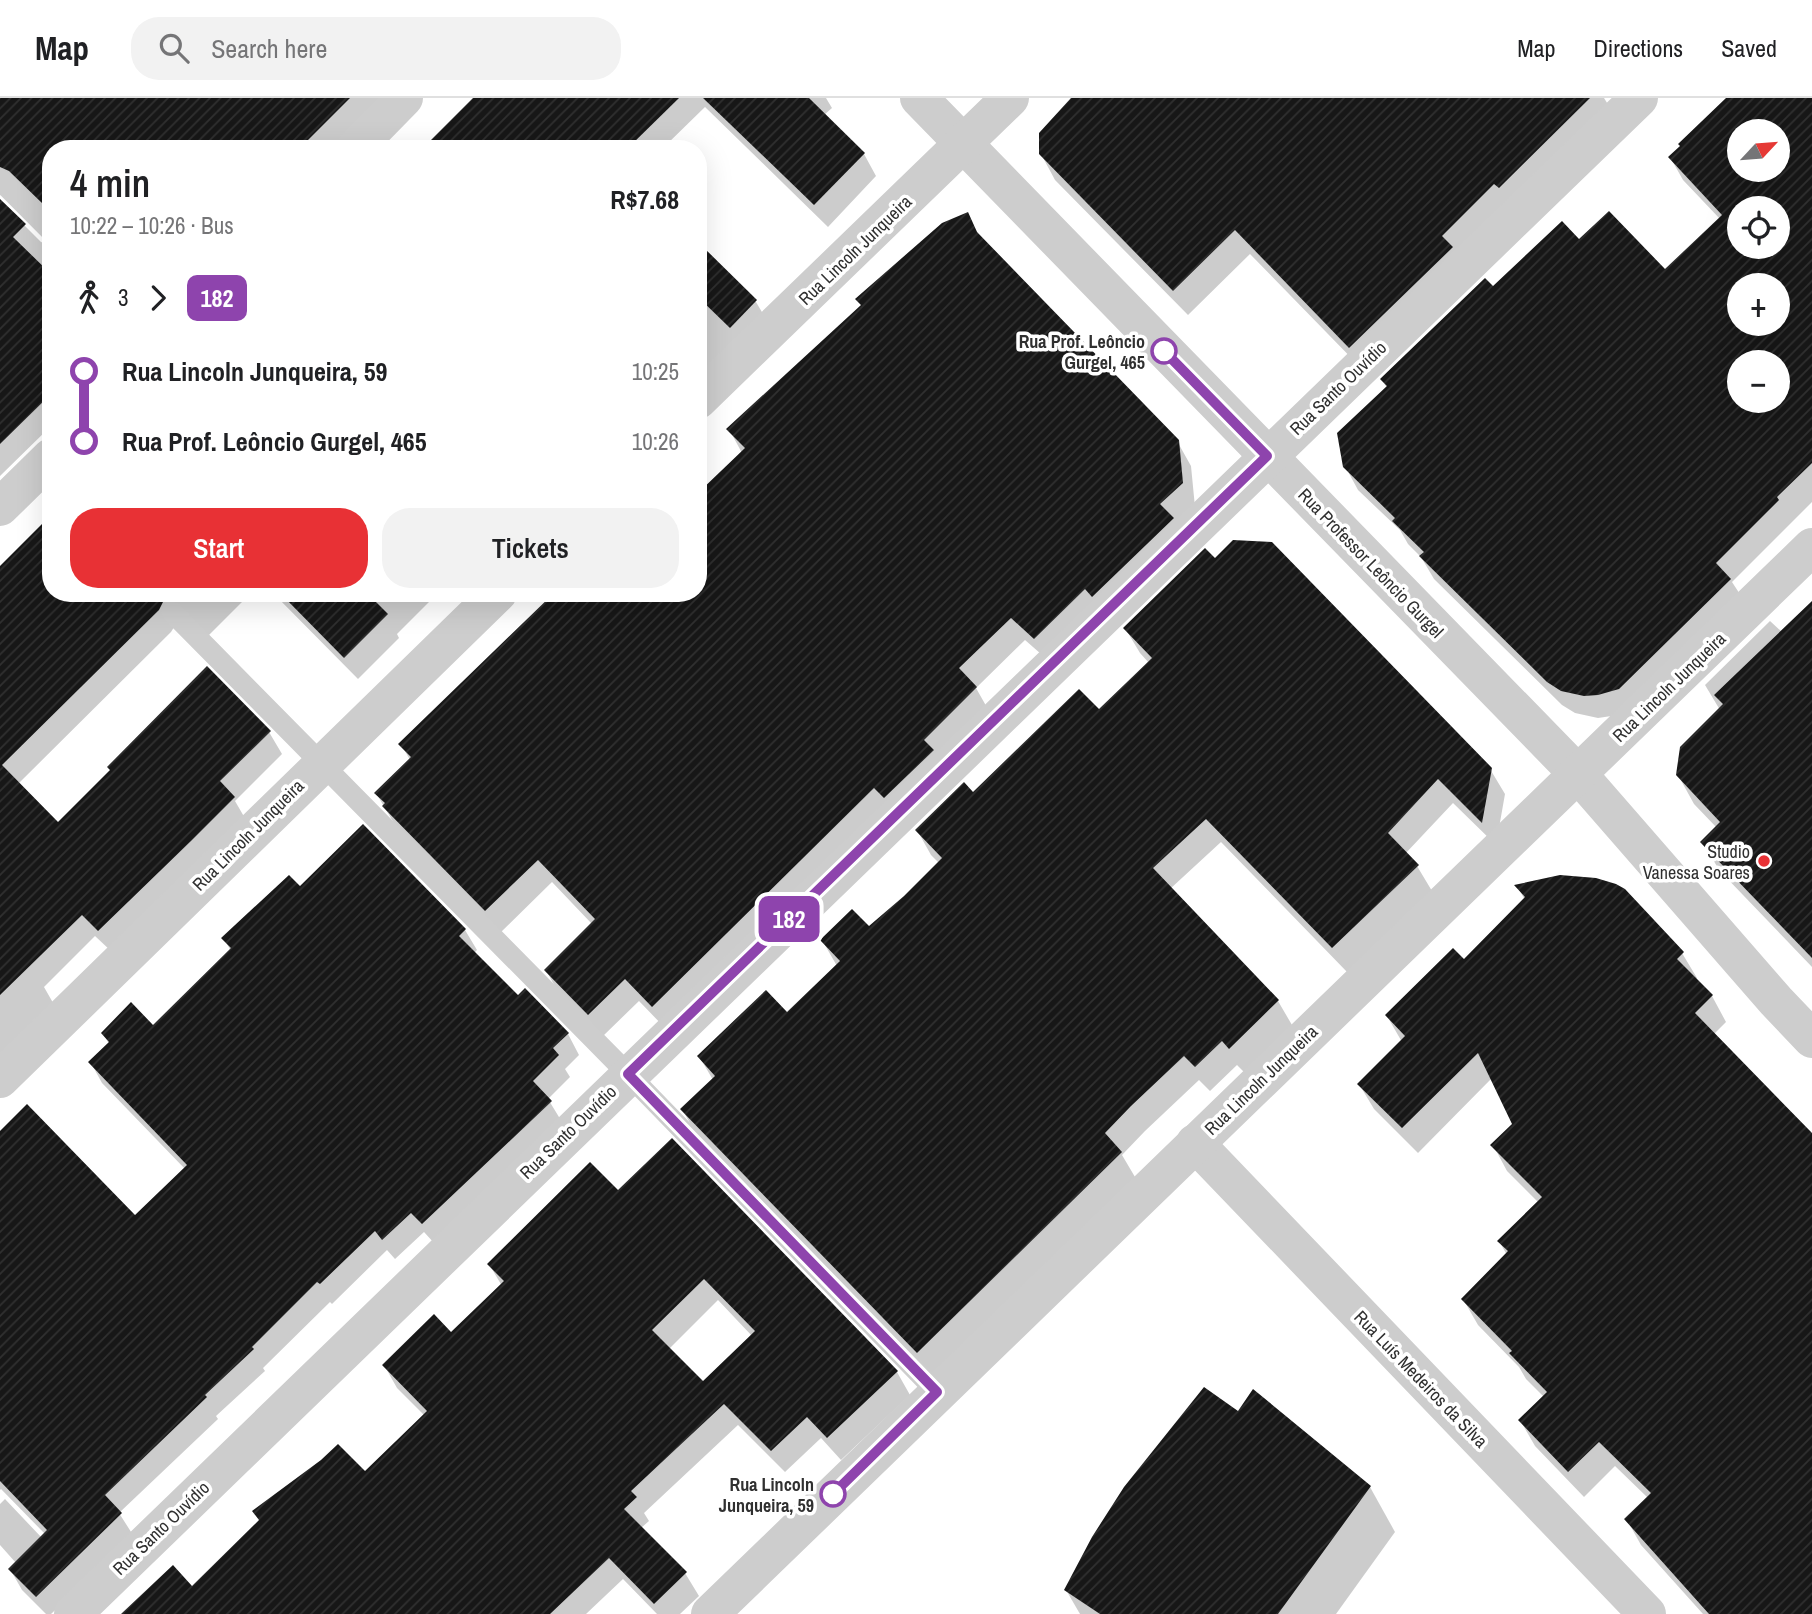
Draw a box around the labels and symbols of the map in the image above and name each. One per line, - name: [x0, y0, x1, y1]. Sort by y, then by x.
- north arrow: [1727, 119, 1790, 182]
- street label: Rua Lincoln Junqueira: [793, 189, 917, 311]
- place label: Rua Prof. Leôncio Gurgel, 465: [1019, 329, 1145, 375]
- street label: Rua Santo Ouvídio: [1284, 335, 1392, 441]
- marker: Rua Prof. Leôncio Gurgel, 465: [1151, 338, 1177, 364]
- street label: Rua Professor Leôncio Gurgel: [1293, 483, 1449, 643]
- street label: Rua Lincoln Junqueira: [1607, 626, 1731, 748]
- street label: Rua Lincoln Junqueira: [187, 774, 309, 896]
- place label: Studio Vanessa Soares: [1643, 839, 1750, 885]
- marker: Studio Vanessa Soares: [1756, 853, 1772, 869]
- line badge: 182: [749, 896, 829, 942]
- street label: Rua Lincoln Junqueira: [1199, 1019, 1323, 1141]
- street label: Rua Santo Ouvídio: [514, 1079, 622, 1185]
- street label: Rua Luís Medeiros da Silva: [1349, 1305, 1493, 1453]
- place label: Rua Lincoln Junqueira, 59: [719, 1472, 814, 1518]
- street label: Rua Santo Ouvídio: [107, 1475, 215, 1581]
- marker: Rua Lincoln Junqueira, 59: [820, 1481, 846, 1507]

